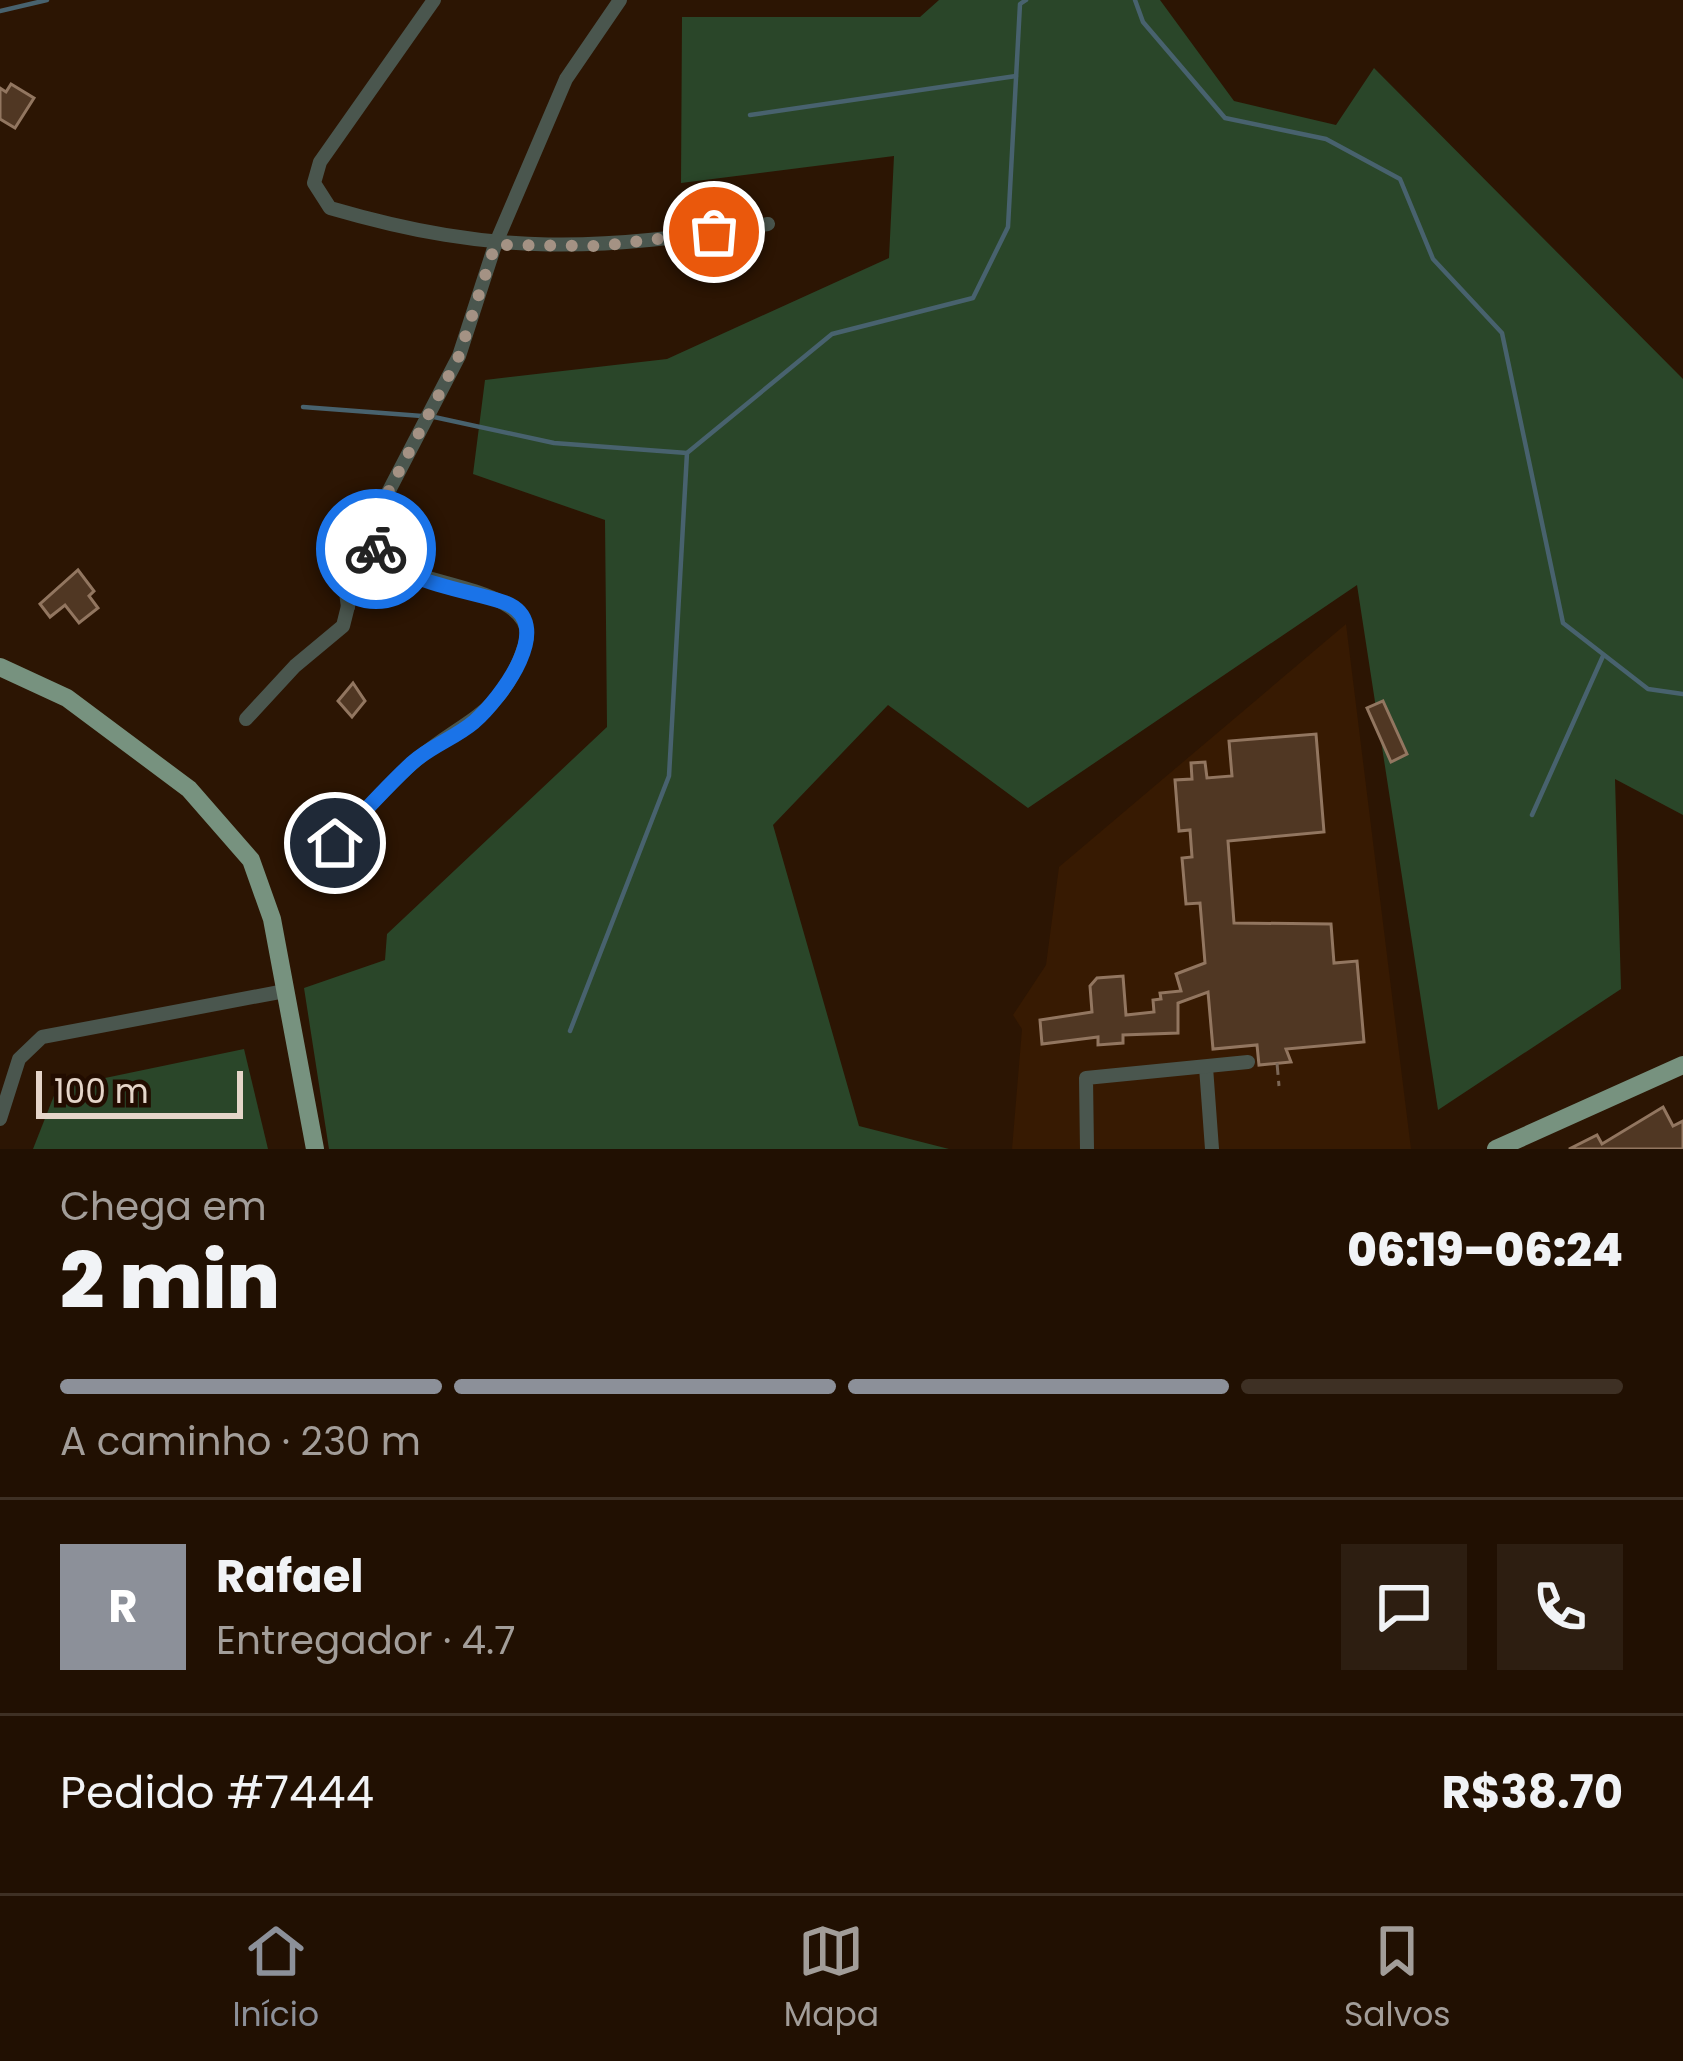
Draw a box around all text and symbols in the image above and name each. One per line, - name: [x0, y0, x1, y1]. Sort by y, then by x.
- pin: [663, 181, 765, 283]
- icon: bag: [681, 199, 747, 265]
- courier: [316, 489, 436, 609]
- icon: bike: [343, 516, 409, 582]
- pin: [284, 792, 386, 894]
- icon: home: [302, 810, 368, 876]
- scale bar: [36, 1065, 243, 1118]
- text: 100 m: [54, 1068, 149, 1115]
- text: Chega em: [60, 1179, 267, 1234]
- text: 06:19–06:24: [1347, 1219, 1623, 1282]
- text: 2 min: [60, 1226, 280, 1335]
- text: A caminho · 230 m: [60, 1414, 421, 1469]
- button: chat: [1341, 1544, 1467, 1670]
- button: phone: [1497, 1544, 1623, 1670]
- text: Rafael: [216, 1545, 364, 1608]
- text: R: [108, 1575, 138, 1638]
- text: Entregador · 4.7: [216, 1613, 516, 1668]
- text: Pedido #7444: [60, 1761, 374, 1824]
- text: R$38.70: [1442, 1761, 1623, 1824]
- tab: Início: [232, 1918, 319, 2040]
- tab: Mapa: [784, 1918, 879, 2040]
- tab: Salvos: [1344, 1918, 1451, 2040]

